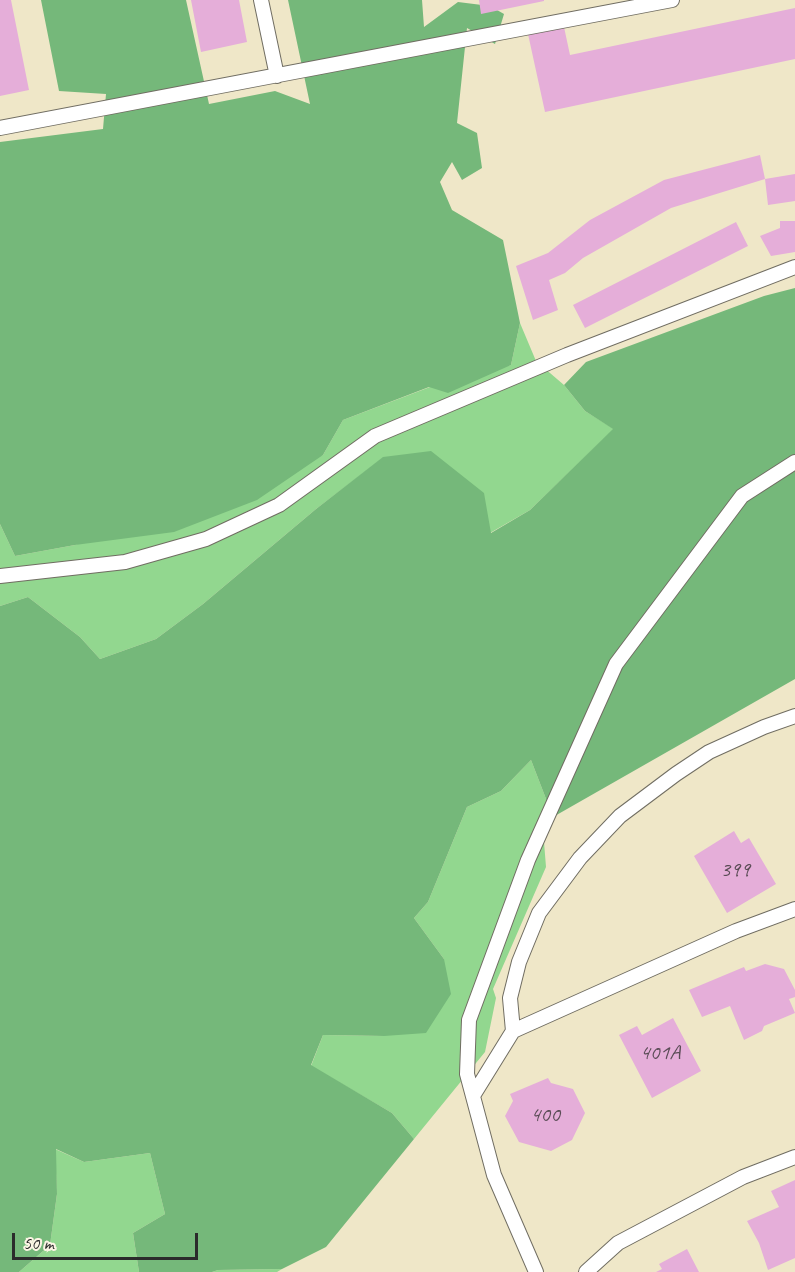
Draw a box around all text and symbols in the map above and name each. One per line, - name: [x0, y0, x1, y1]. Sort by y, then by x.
- house number: 399: [720, 857, 750, 883]
- house number: 401А: [640, 1040, 680, 1066]
- house number: 400: [530, 1102, 560, 1128]
- scale bar: [15, 1221, 201, 1259]
- text: 50 m: [23, 1232, 54, 1254]

